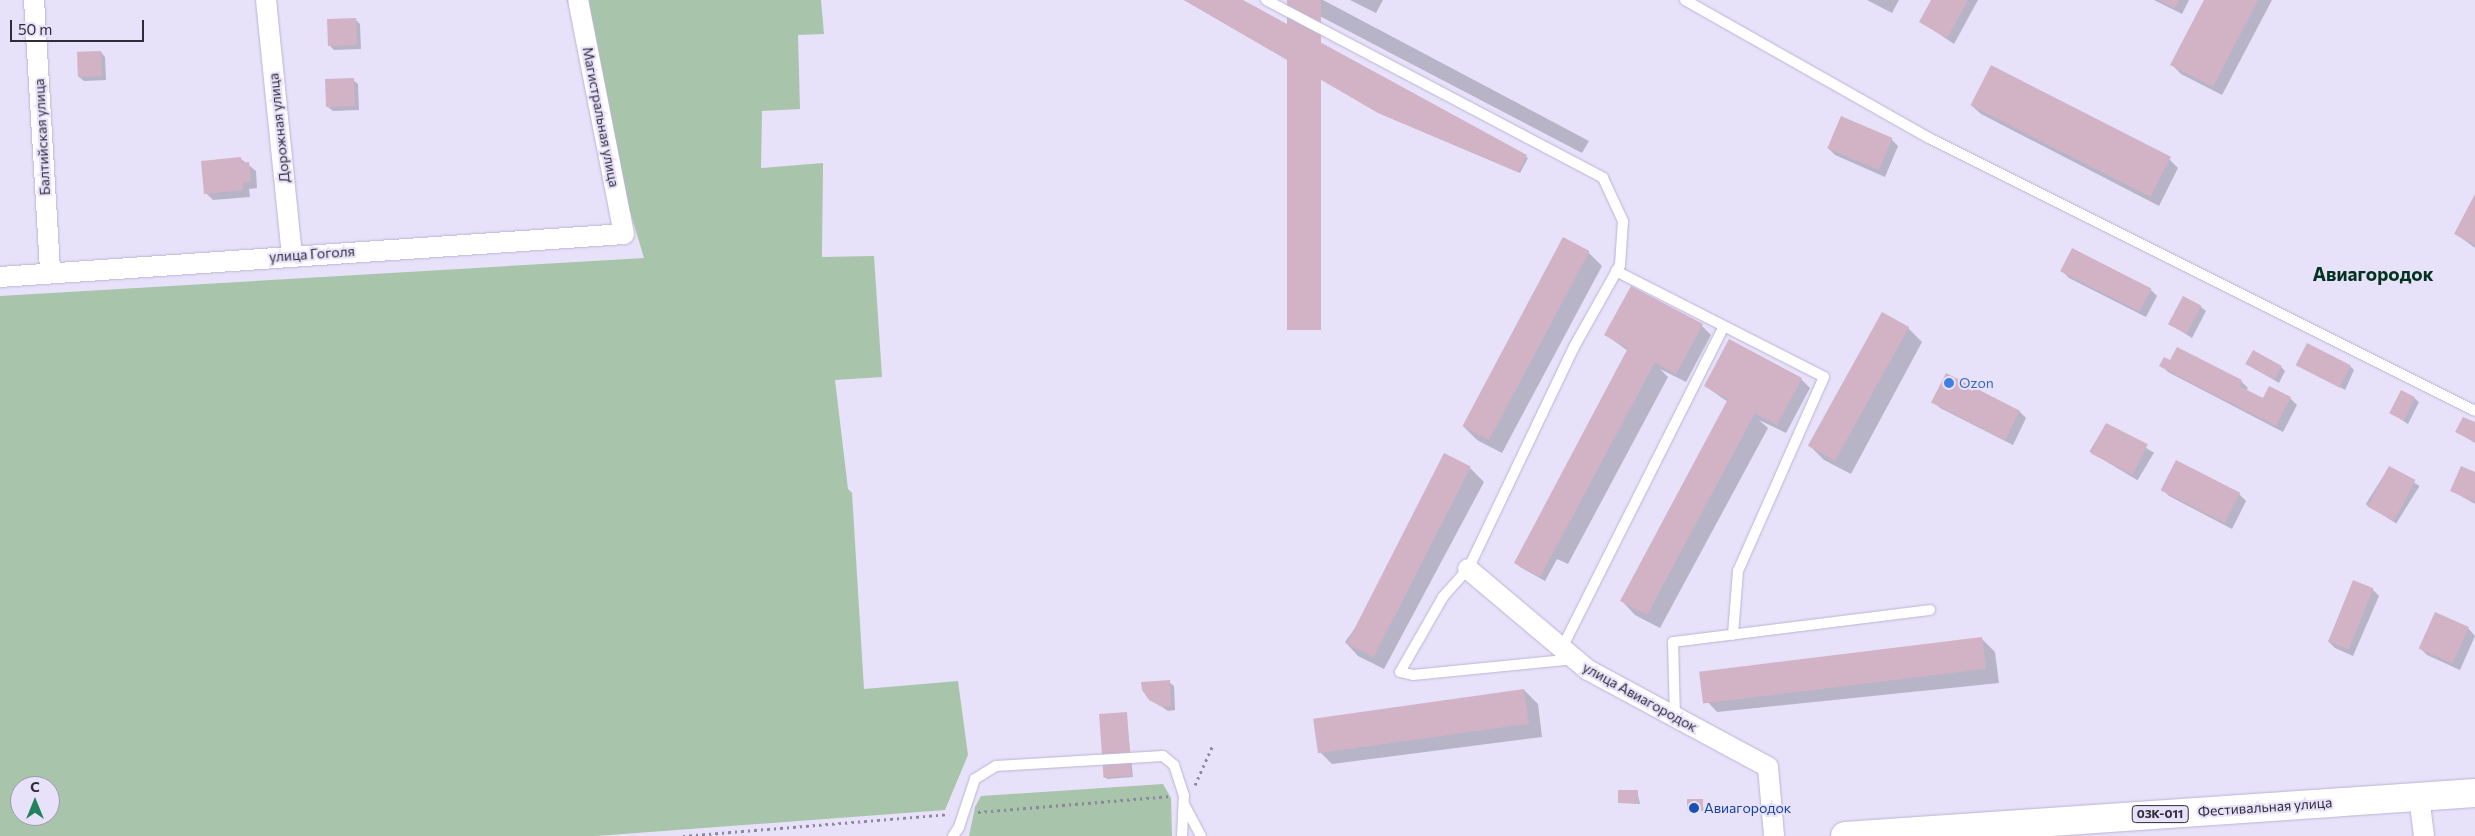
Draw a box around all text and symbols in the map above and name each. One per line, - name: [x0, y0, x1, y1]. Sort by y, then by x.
- scale bar: [12, 10, 146, 42]
- text: 50 m: [18, 20, 52, 38]
- street label: Магистральная улица: [579, 45, 623, 189]
- street label: Дорожная улица: [265, 72, 293, 184]
- street label: Балтийская улица: [31, 78, 53, 196]
- street label: улица Гоголя: [269, 243, 355, 265]
- district label: Авиагородок: [2312, 263, 2434, 285]
- place label: Ozon: [1959, 375, 1994, 391]
- marker: Ozon: [1943, 377, 1955, 389]
- street label: улица Авиагородок: [1580, 659, 1700, 735]
- north arrow: [10, 776, 60, 826]
- text: С: [30, 778, 40, 795]
- street label: Фестивальная улица: [2197, 794, 2333, 820]
- place label: Авиагородок: [1704, 800, 1791, 816]
- marker: Авиагородок: [1688, 802, 1700, 814]
- road number: 03К-011: [2131, 804, 2189, 824]

